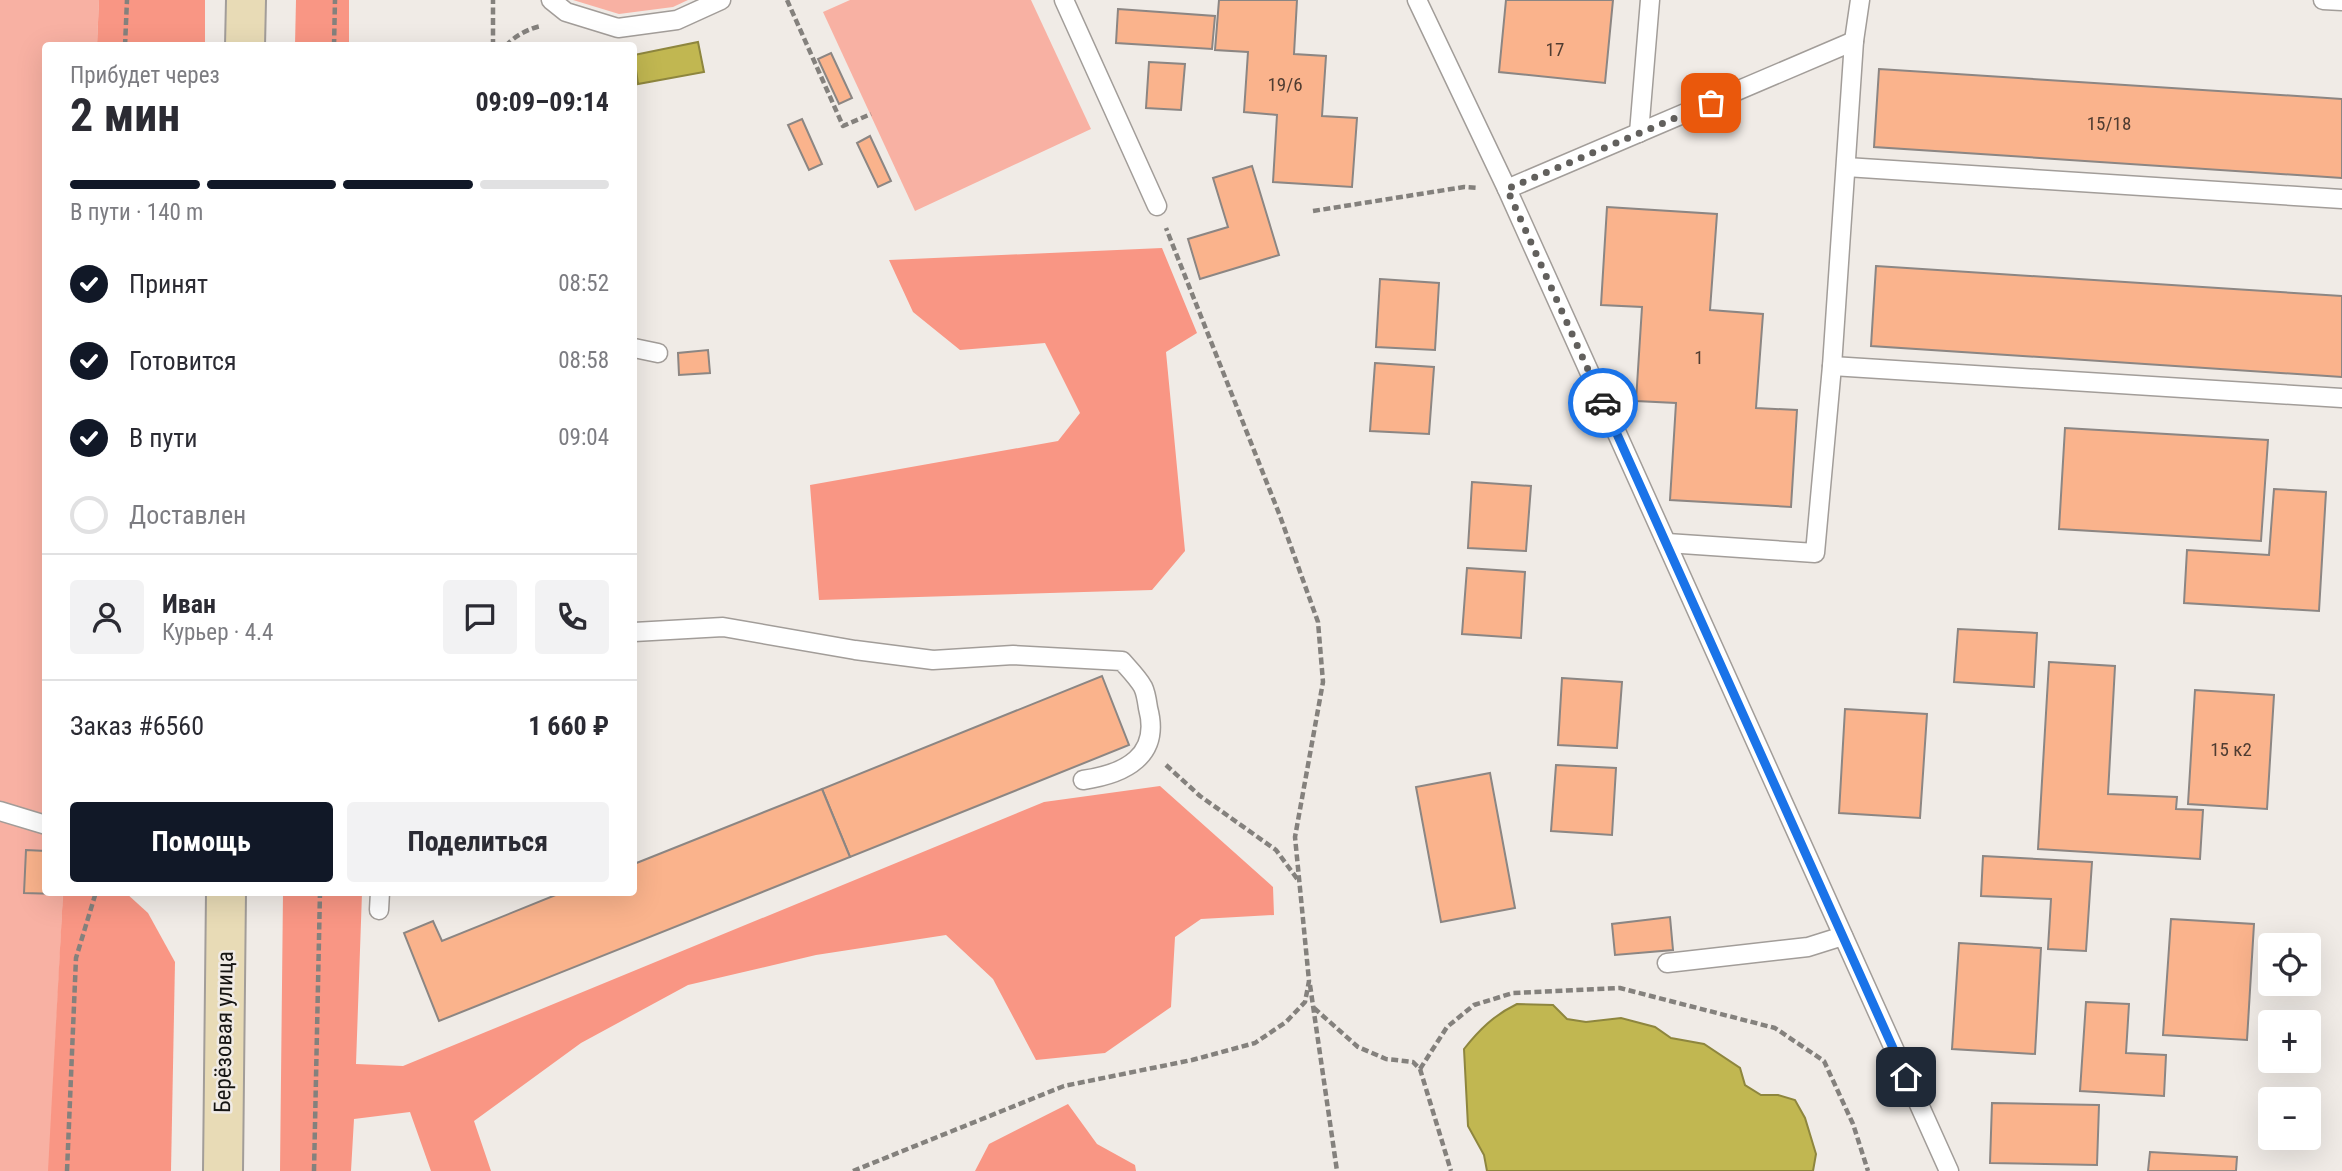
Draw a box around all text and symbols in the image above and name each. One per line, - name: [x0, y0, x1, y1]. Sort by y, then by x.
- house number: 17: [1546, 38, 1564, 61]
- text: Прибудет через: [70, 62, 220, 89]
- house number: 19/6: [1267, 73, 1303, 96]
- pin: [1681, 73, 1741, 133]
- icon: bag: [1692, 84, 1730, 122]
- text: 09:09–09:14: [475, 87, 609, 117]
- text: 2 мин: [70, 88, 180, 142]
- house number: 15/18: [2087, 112, 2131, 135]
- text: В пути · 140 m: [70, 199, 203, 226]
- icon: check: [70, 265, 108, 303]
- text: Принят: [129, 269, 208, 299]
- text: 08:52: [558, 270, 609, 297]
- icon: check: [70, 342, 108, 380]
- text: Готовится: [129, 346, 237, 376]
- house number: 1: [1694, 346, 1704, 369]
- text: 08:58: [558, 347, 609, 374]
- courier: [1568, 368, 1638, 438]
- icon: car: [1584, 384, 1622, 422]
- icon: check: [70, 419, 108, 457]
- text: В пути: [129, 423, 198, 453]
- text: 09:04: [558, 424, 609, 451]
- text: Доставлен: [129, 500, 246, 530]
- button: person: [70, 580, 144, 654]
- button: chat: [443, 580, 517, 654]
- button: phone: [535, 580, 609, 654]
- text: Иван: [162, 589, 216, 619]
- text: Курьер · 4.4: [162, 619, 273, 646]
- text: Заказ #6560: [70, 711, 204, 741]
- text: 1 660 ₽: [528, 711, 609, 741]
- house number: 15 к2: [2210, 738, 2252, 761]
- button: Помощь: [70, 802, 333, 882]
- button: Поделиться: [347, 802, 609, 882]
- map controls: [2258, 933, 2321, 1150]
- button: locate: [2258, 933, 2321, 996]
- street label: Берёзовая улица: [209, 951, 239, 1113]
- button: +: [2258, 1010, 2321, 1073]
- pin: [1876, 1047, 1936, 1107]
- icon: home: [1887, 1058, 1925, 1096]
- button: −: [2258, 1087, 2321, 1150]

